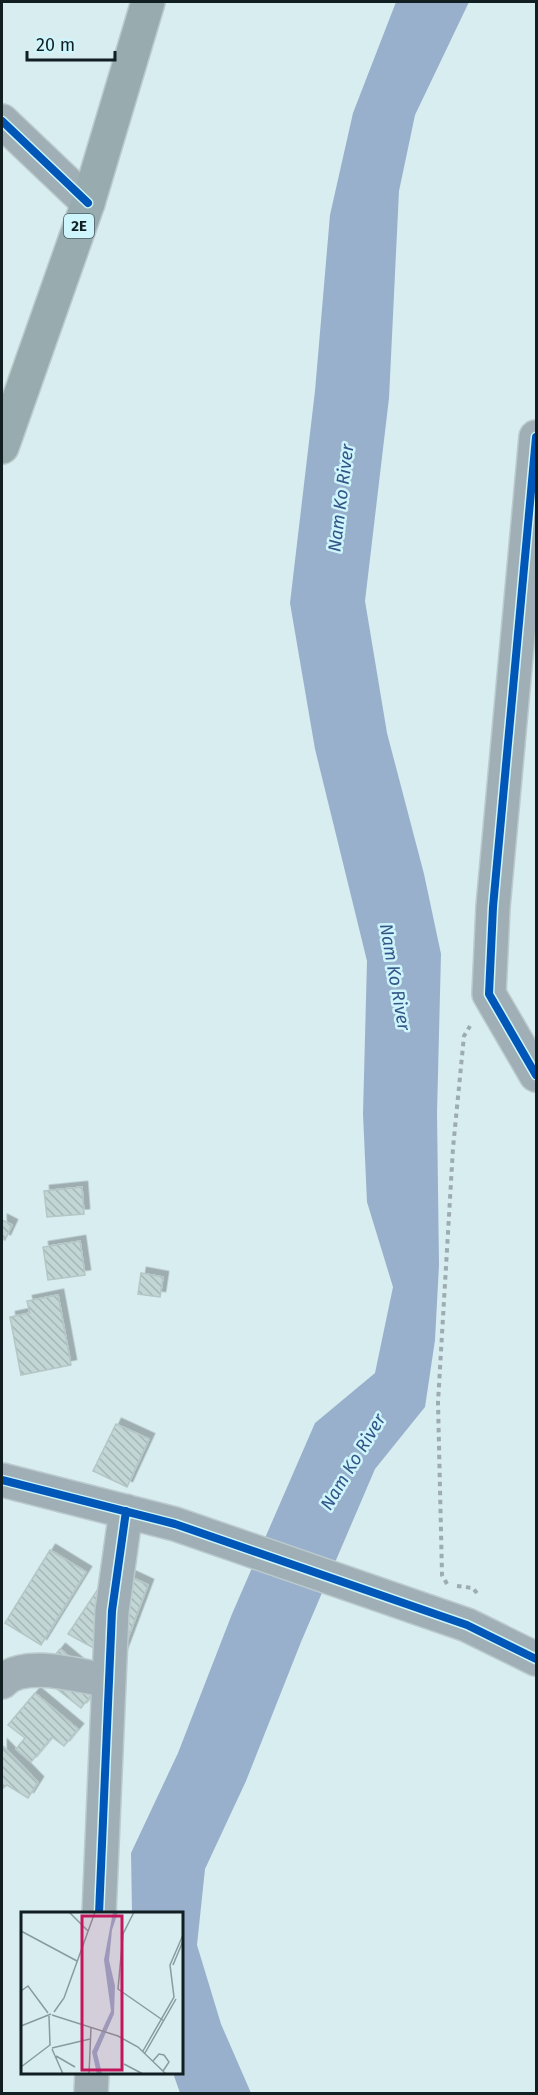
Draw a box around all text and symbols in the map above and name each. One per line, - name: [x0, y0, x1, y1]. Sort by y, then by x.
- scale bar: [27, 24, 116, 62]
- text: 20 m: [36, 34, 75, 56]
- road number: 2E: [64, 214, 94, 238]
- water label: Nam Ko River: [323, 442, 359, 553]
- water label: Nam Ko River: [375, 922, 415, 1033]
- water label: Nam Ko River: [316, 1409, 391, 1514]
- inset map: [21, 1912, 183, 2074]

